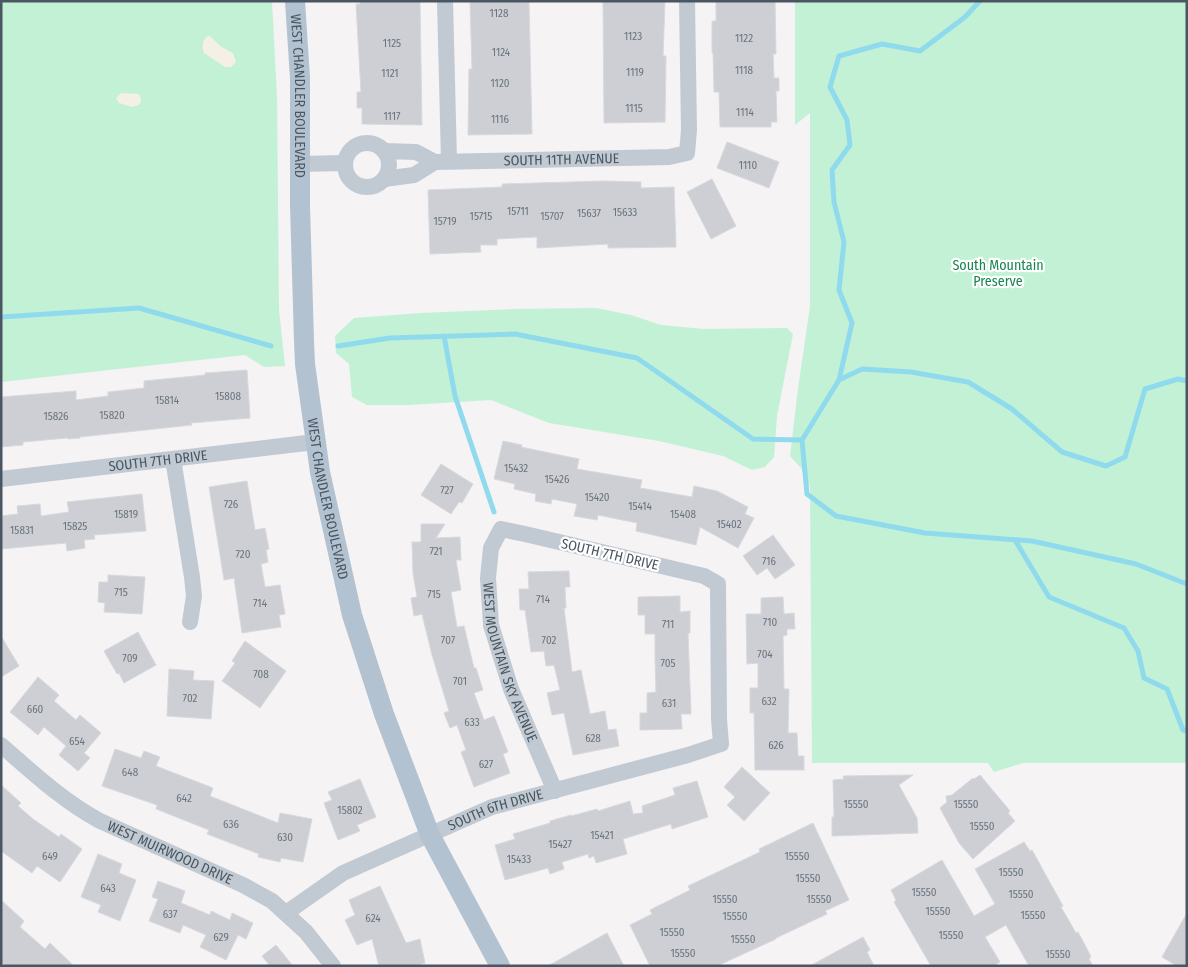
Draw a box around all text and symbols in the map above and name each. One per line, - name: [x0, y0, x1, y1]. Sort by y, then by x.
- house number: 1128: [490, 7, 509, 20]
- street label: WEST CHANDLER BOULEVARD: [287, 13, 308, 178]
- house number: 1123: [624, 30, 642, 43]
- house number: 1122: [735, 32, 753, 45]
- house number: 1125: [383, 37, 401, 50]
- house number: 1124: [492, 46, 511, 59]
- house number: 1118: [735, 64, 754, 77]
- house number: 1119: [626, 66, 644, 79]
- house number: 1121: [381, 67, 399, 80]
- house number: 1120: [490, 77, 510, 90]
- house number: 1115: [625, 102, 643, 115]
- house number: 1114: [736, 106, 755, 119]
- house number: 1117: [383, 110, 401, 123]
- house number: 1116: [491, 113, 510, 126]
- street label: SOUTH 11TH AVENUE: [504, 150, 620, 170]
- house number: 1110: [739, 159, 757, 172]
- house number: 15711: [507, 205, 529, 218]
- house number: 15633: [613, 206, 637, 219]
- house number: 15637: [577, 207, 602, 220]
- house number: 15715: [470, 210, 492, 223]
- house number: 15707: [540, 210, 564, 223]
- house number: 15719: [433, 215, 457, 228]
- park label: South Mountain Preserve: [952, 257, 1044, 290]
- house number: 15808: [215, 390, 242, 403]
- house number: 15814: [155, 394, 180, 407]
- house number: 15820: [99, 409, 125, 422]
- house number: 15826: [43, 410, 69, 423]
- street label: WEST CHANDLER BOULEVARD: [304, 417, 352, 581]
- street label: SOUTH 7TH DRIVE: [108, 447, 209, 475]
- house number: 15432: [504, 462, 528, 475]
- house number: 15426: [545, 473, 570, 486]
- house number: 727: [440, 484, 454, 497]
- house number: 15420: [584, 491, 610, 504]
- house number: 726: [224, 498, 239, 511]
- house number: 15414: [628, 500, 653, 513]
- house number: 15819: [114, 508, 138, 521]
- house number: 15408: [670, 508, 696, 521]
- house number: 15402: [716, 518, 742, 531]
- house number: 15825: [63, 520, 87, 533]
- house number: 15831: [10, 524, 34, 537]
- street label: SOUTH 7TH DRIVE: [560, 535, 661, 574]
- house number: 721: [429, 545, 443, 558]
- house number: 720: [236, 548, 251, 561]
- house number: 716: [762, 555, 777, 568]
- street label: WEST MOUNTAIN SKY AVENUE: [479, 582, 541, 745]
- house number: 715: [114, 586, 128, 599]
- house number: 715: [427, 588, 441, 601]
- house number: 714: [536, 593, 551, 606]
- house number: 714: [253, 597, 268, 610]
- house number: 710: [763, 616, 777, 629]
- house number: 711: [662, 618, 674, 631]
- house number: 707: [441, 634, 456, 647]
- house number: 702: [542, 634, 557, 647]
- house number: 704: [757, 648, 773, 661]
- house number: 709: [122, 652, 138, 665]
- house number: 705: [660, 657, 676, 670]
- house number: 708: [253, 668, 269, 681]
- house number: 701: [453, 675, 467, 688]
- house number: 702: [183, 692, 198, 705]
- house number: 632: [761, 695, 777, 708]
- house number: 631: [662, 697, 676, 710]
- house number: 660: [27, 703, 44, 716]
- house number: 633: [464, 716, 480, 729]
- house number: 628: [585, 732, 601, 745]
- house number: 654: [69, 735, 86, 748]
- house number: 626: [768, 739, 784, 752]
- house number: 627: [479, 758, 494, 771]
- house number: 648: [122, 766, 139, 779]
- street label: SOUTH 6TH DRIVE: [445, 786, 545, 834]
- house number: 642: [176, 792, 192, 805]
- house number: 15550: [843, 798, 869, 811]
- house number: 15550: [953, 798, 979, 811]
- house number: 15802: [337, 804, 363, 817]
- street label: WEST MUIRWOOD DRIVE: [105, 817, 236, 889]
- house number: 636: [223, 818, 239, 831]
- house number: 15550: [969, 820, 995, 833]
- house number: 15421: [590, 829, 614, 842]
- house number: 630: [277, 831, 293, 844]
- house number: 15427: [548, 838, 572, 851]
- house number: 649: [42, 850, 58, 863]
- house number: 15550: [784, 850, 810, 863]
- house number: 15433: [507, 853, 531, 866]
- house number: 15550: [998, 866, 1024, 879]
- house number: 15550: [795, 872, 821, 885]
- house number: 643: [100, 882, 116, 895]
- house number: 15550: [911, 886, 937, 899]
- house number: 15550: [1008, 888, 1034, 901]
- house number: 15550: [712, 893, 738, 906]
- house number: 15550: [806, 893, 832, 906]
- house number: 15550: [925, 905, 951, 918]
- house number: 637: [163, 908, 178, 921]
- house number: 15550: [1020, 909, 1046, 922]
- house number: 15550: [722, 910, 748, 923]
- house number: 624: [365, 912, 381, 925]
- house number: 15550: [659, 926, 685, 939]
- house number: 15550: [938, 929, 964, 942]
- house number: 629: [213, 931, 229, 944]
- house number: 15550: [730, 933, 756, 946]
- house number: 15550: [670, 947, 696, 960]
- house number: 15550: [1045, 948, 1071, 961]

